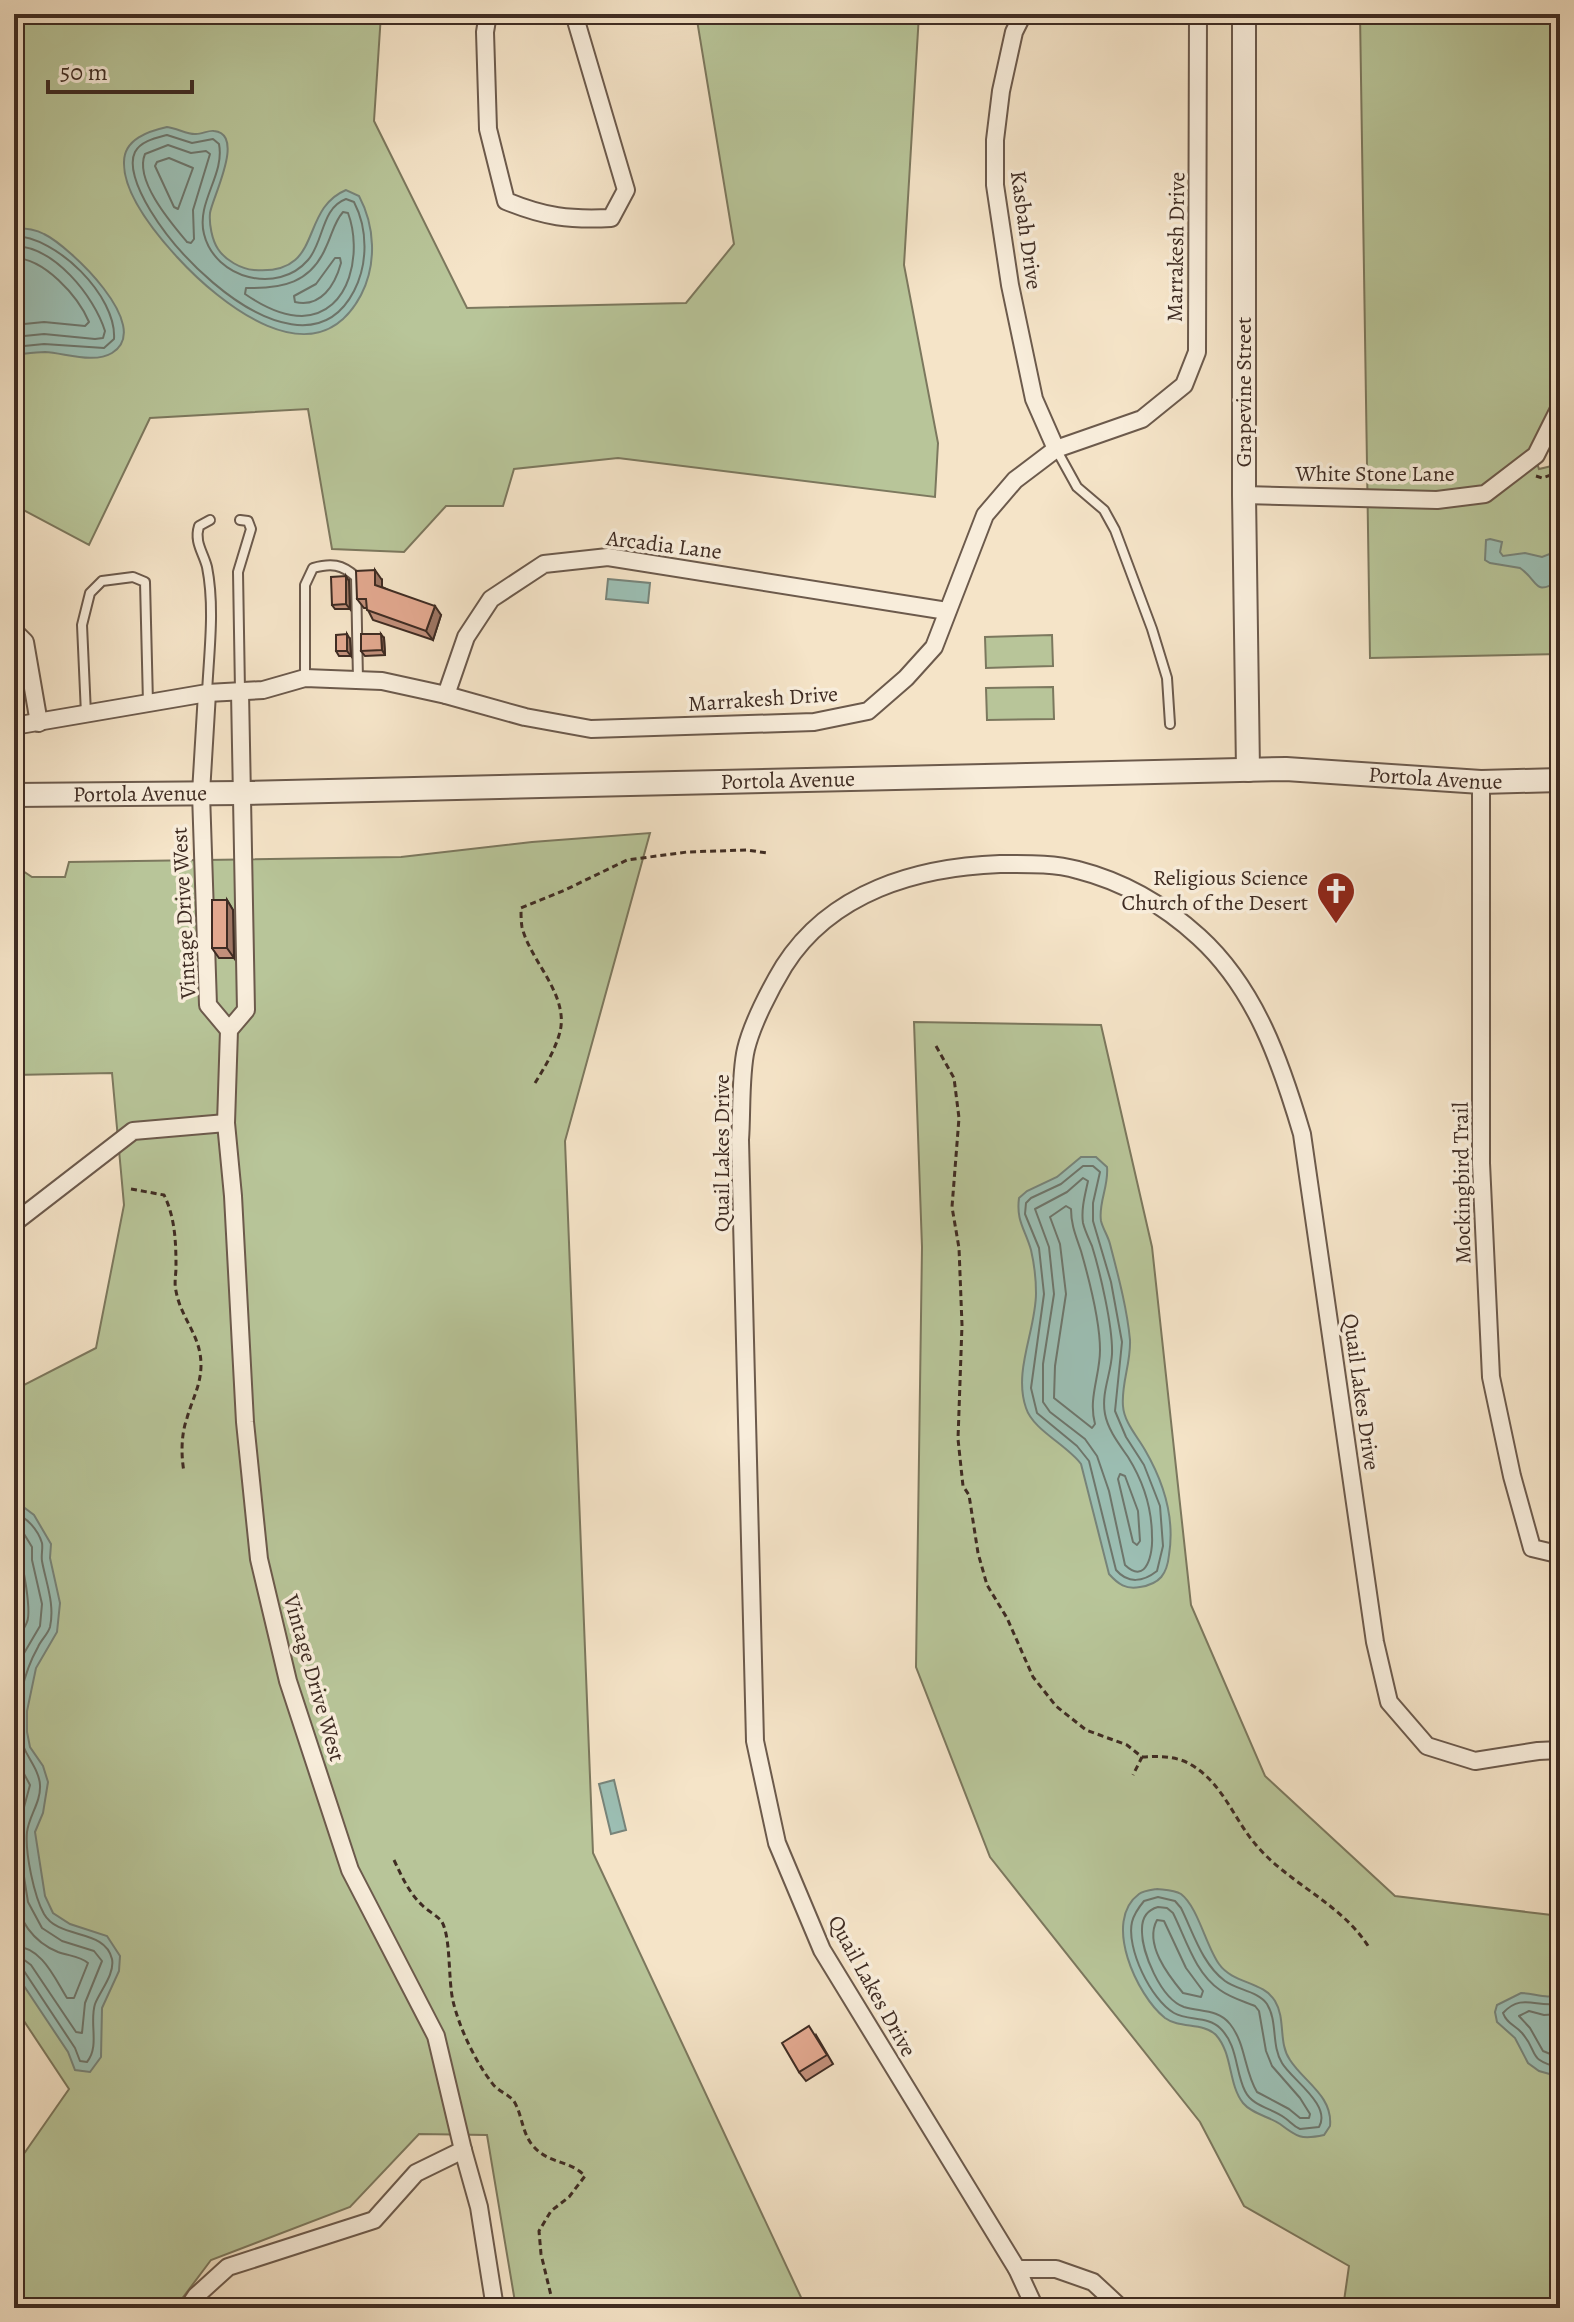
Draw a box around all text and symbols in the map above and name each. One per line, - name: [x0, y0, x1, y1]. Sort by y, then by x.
- scale bar: [48, 44, 192, 94]
- text: 50 m: [60, 56, 108, 88]
- street label: Kasbah Drive: [1003, 169, 1049, 291]
- street label: Marrakesh Drive: [1160, 172, 1192, 322]
- street label: Grapevine Street: [1229, 317, 1259, 467]
- street label: White Stone Lane: [1294, 459, 1455, 489]
- street label: Arcadia Lane: [604, 523, 723, 567]
- street label: Marrakesh Drive: [687, 679, 839, 719]
- street label: Portola Avenue: [1367, 760, 1503, 797]
- street label: Portola Avenue: [720, 764, 855, 797]
- street label: Portola Avenue: [73, 778, 207, 809]
- street label: Vintage Drive West: [165, 826, 204, 1001]
- place label: Religious Science Church of the Desert: [1121, 863, 1308, 918]
- church icon: Religious Science Church of the Desert: [1315, 870, 1357, 925]
- street label: Quail Lakes Drive: [707, 1074, 737, 1232]
- street label: Mockingbird Trail: [1446, 1102, 1478, 1264]
- street label: Quail Lakes Drive: [1335, 1312, 1387, 1472]
- street label: Vintage Drive West: [276, 1590, 352, 1765]
- street label: Quail Lakes Drive: [821, 1910, 923, 2062]

